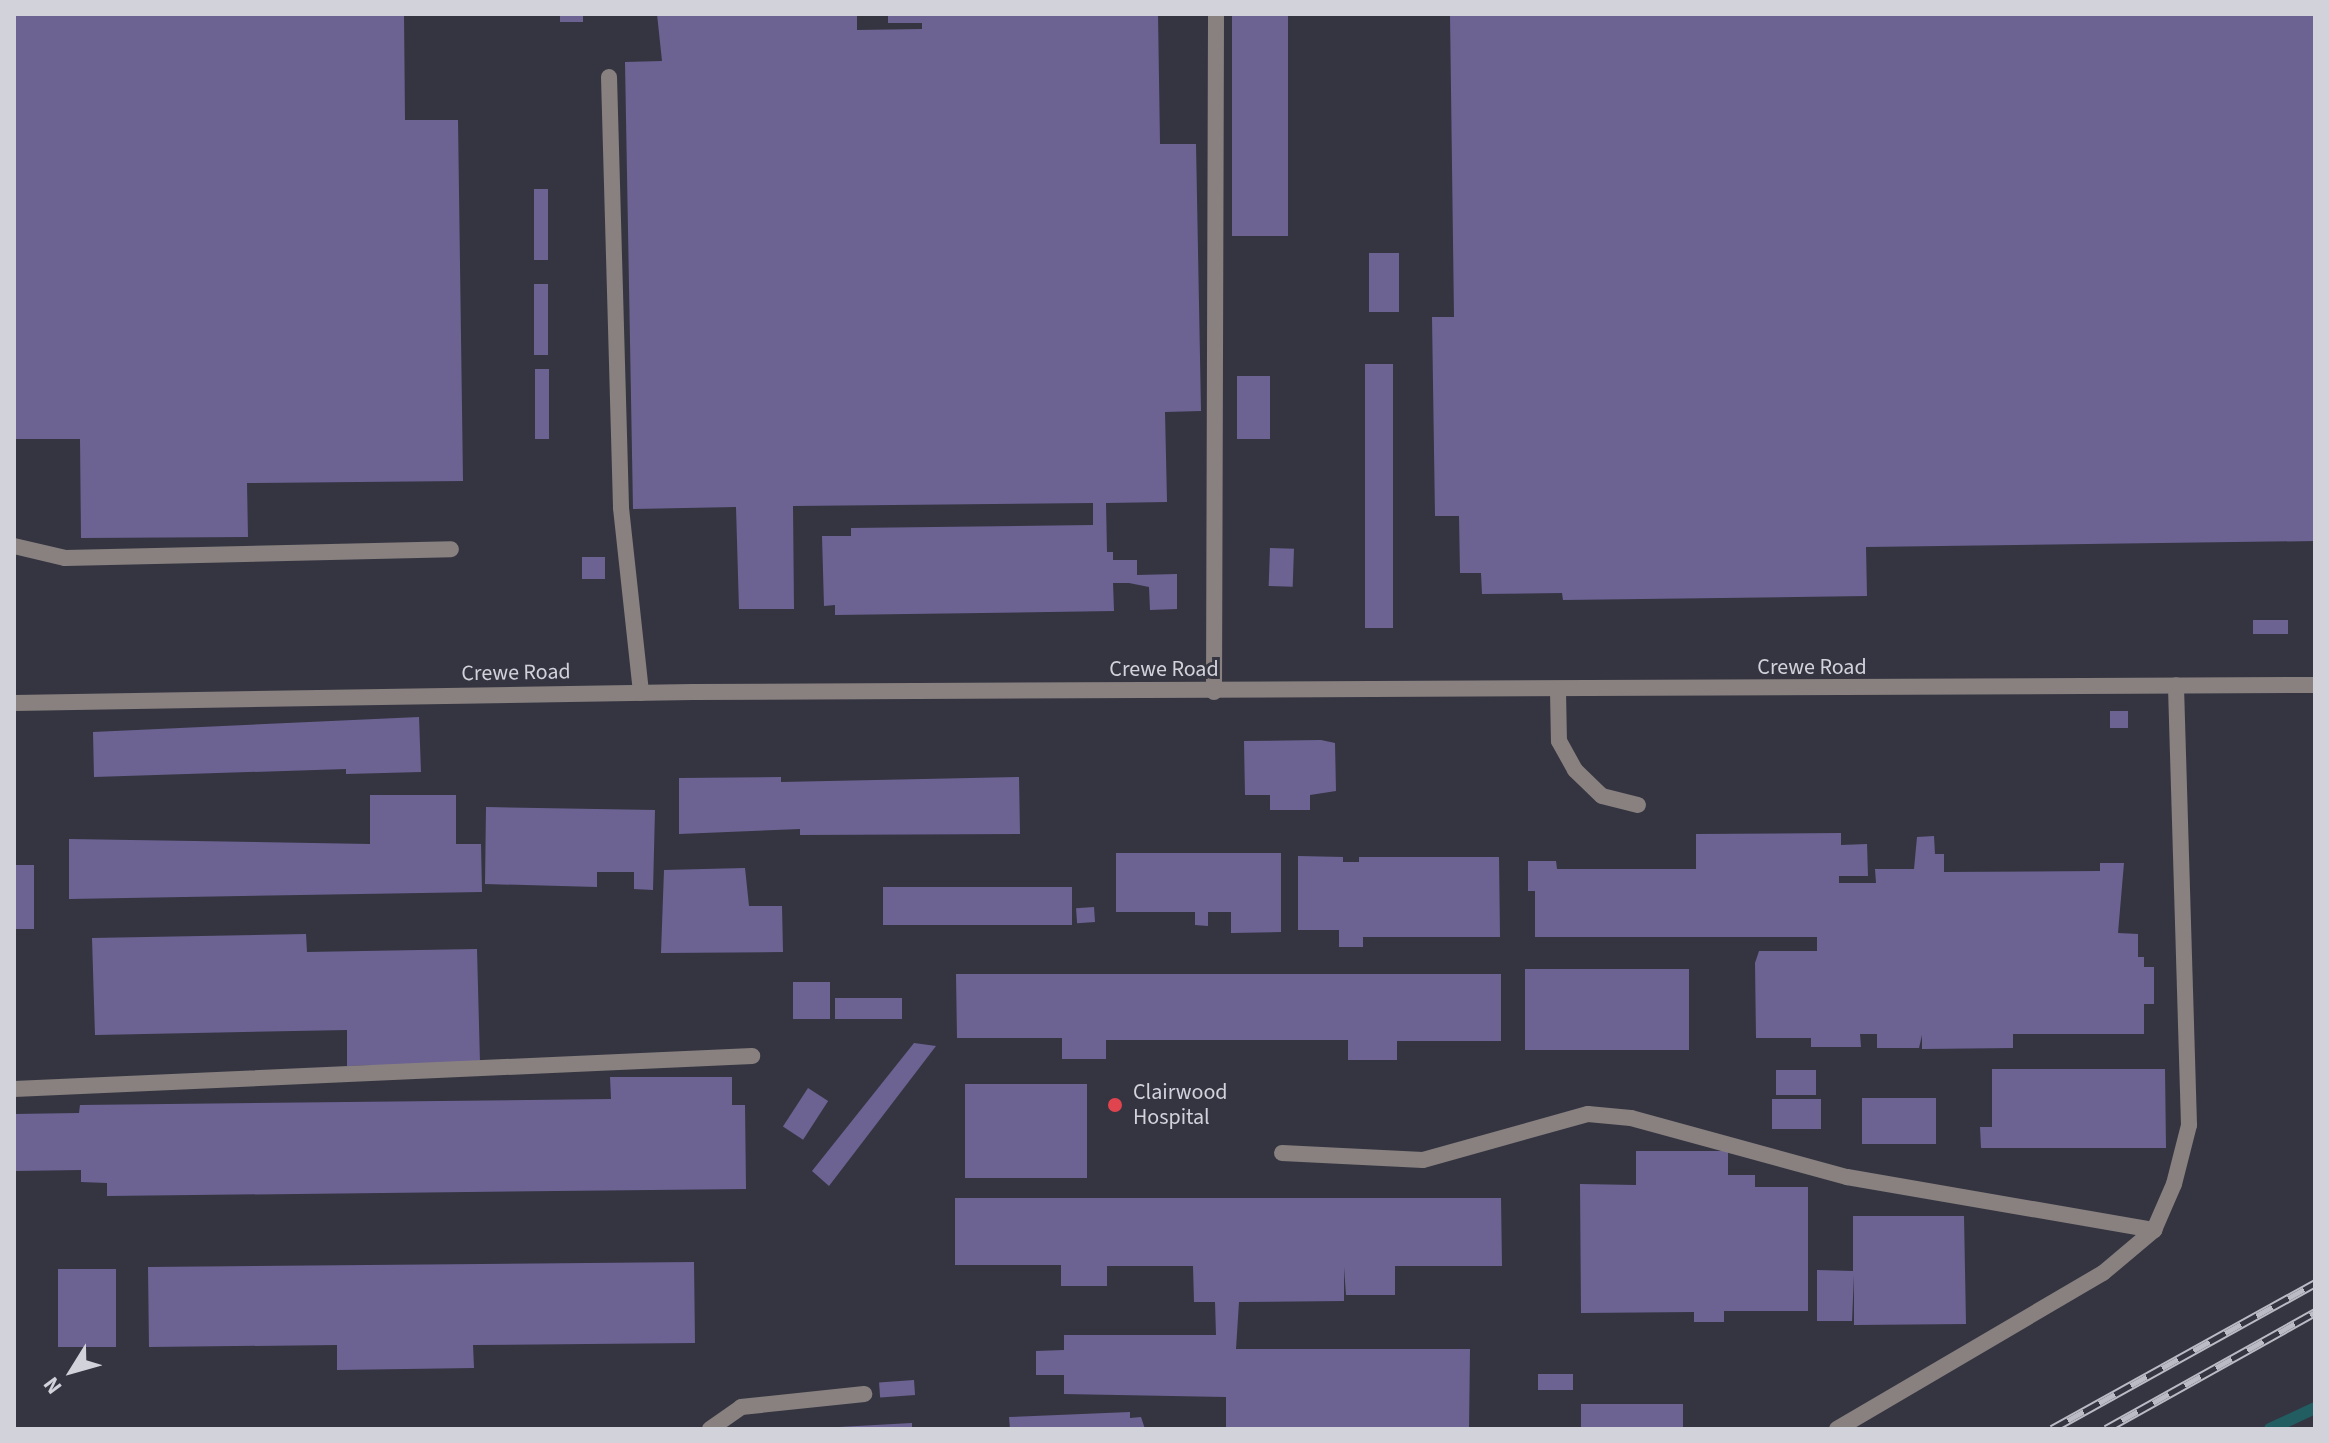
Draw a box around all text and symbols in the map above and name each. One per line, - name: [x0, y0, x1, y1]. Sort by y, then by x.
- street label: Crewe Road: [1757, 655, 1867, 681]
- street label: Crewe Road: [1109, 657, 1219, 683]
- street label: Crewe Road: [461, 659, 571, 687]
- place label: Clairwood Hospital: [1133, 1079, 1228, 1130]
- marker: Clairwood Hospital: [1104, 1094, 1126, 1116]
- north arrow: [32, 1331, 112, 1411]
- text: N: [36, 1370, 70, 1401]

